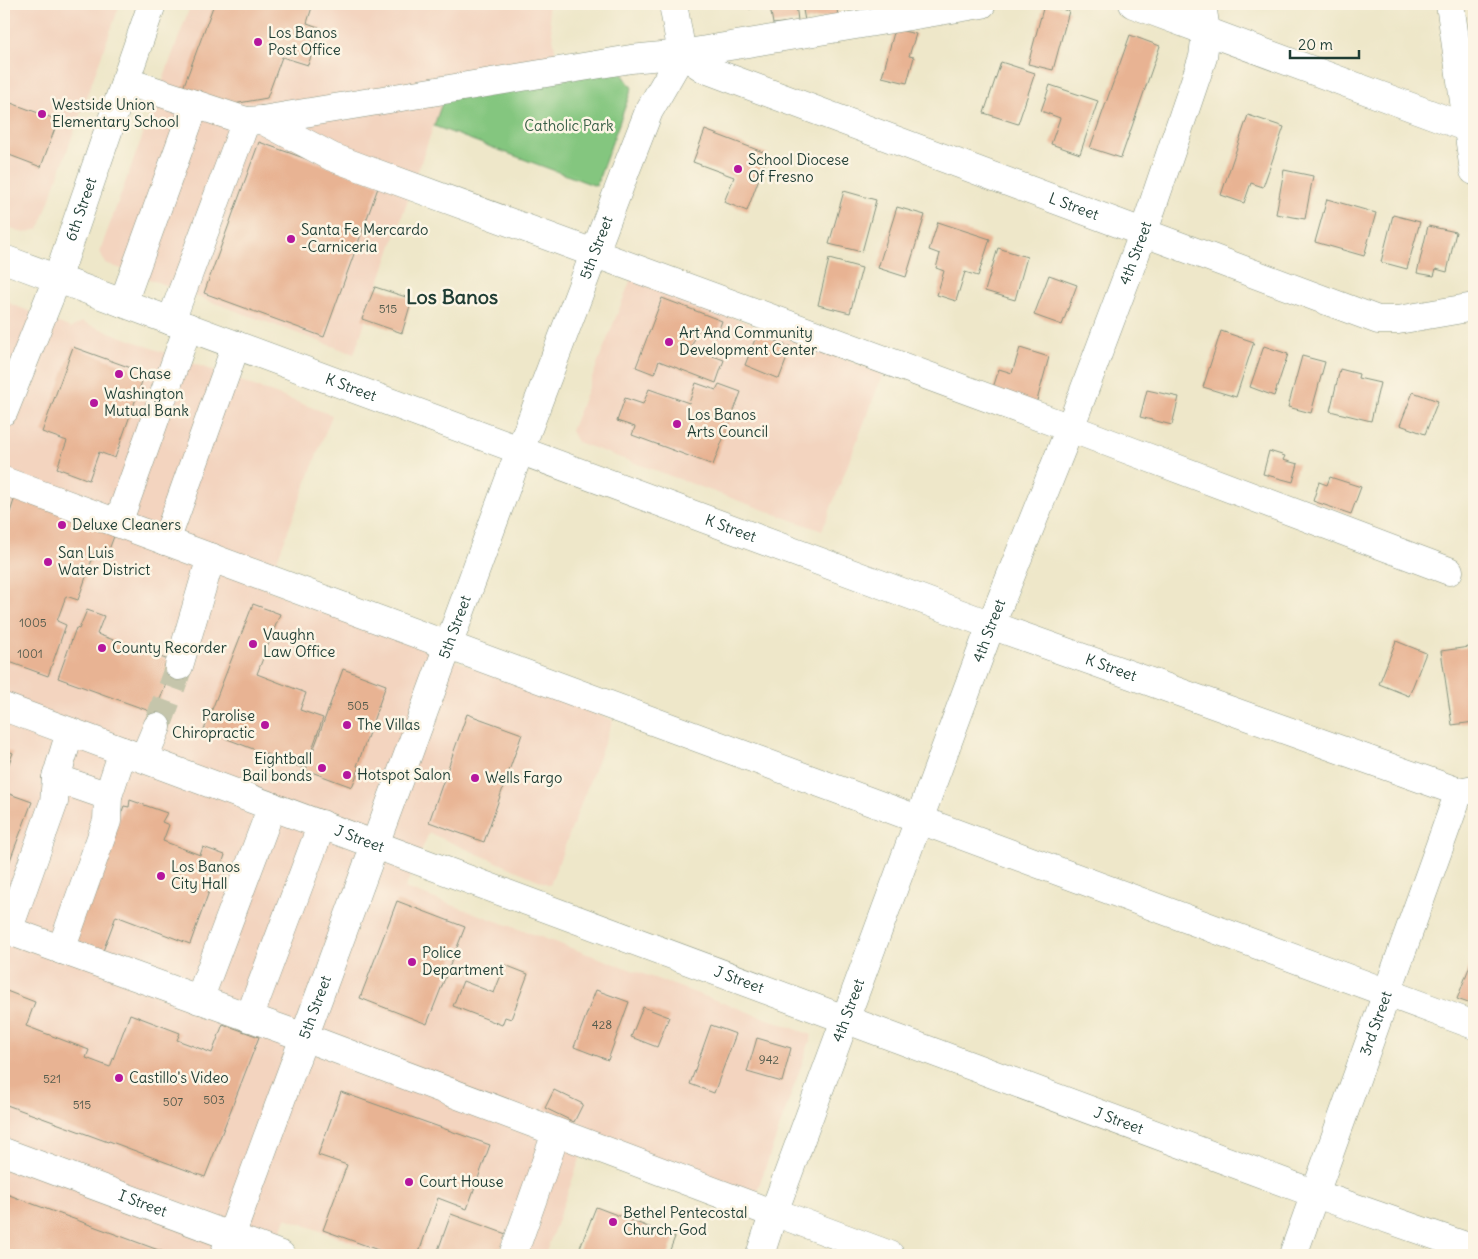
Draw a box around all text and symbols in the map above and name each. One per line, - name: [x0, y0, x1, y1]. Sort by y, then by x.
- place label: Los Banos Post Office: [268, 23, 341, 59]
- scale bar: [1290, 28, 1359, 60]
- text: 20 m: [1298, 35, 1333, 54]
- marker: Los Banos Post Office: [252, 36, 264, 48]
- place label: Westside Union Elementary School: [52, 95, 179, 131]
- marker: Westside Union Elementary School: [36, 108, 48, 120]
- park label: Catholic Park: [524, 116, 614, 135]
- place label: School Diocese Of Fresno: [748, 150, 849, 186]
- marker: School Diocese Of Fresno: [732, 163, 744, 175]
- street label: 6th Street: [61, 175, 100, 243]
- street label: L Street: [1046, 188, 1102, 224]
- street label: 5th Street: [575, 213, 617, 282]
- street label: 4th Street: [1115, 219, 1156, 287]
- place label: Santa Fe Mercardo -Carniceria: [301, 220, 428, 256]
- marker: Santa Fe Mercardo -Carniceria: [285, 233, 297, 245]
- district label: Los Banos: [406, 284, 498, 309]
- house number: 515: [379, 301, 397, 316]
- place label: Art And Community Development Center: [679, 323, 817, 359]
- marker: Art And Community Development Center: [663, 336, 675, 348]
- place label: Chase: [129, 364, 171, 383]
- marker: Chase: [113, 368, 125, 380]
- street label: K Street: [323, 369, 379, 405]
- place label: Washington Mutual Bank: [104, 384, 189, 420]
- marker: Washington Mutual Bank: [88, 397, 100, 409]
- place label: Los Banos Arts Council: [687, 405, 768, 441]
- marker: Los Banos Arts Council: [671, 418, 683, 430]
- street label: K Street: [703, 510, 759, 546]
- place label: Deluxe Cleaners: [72, 515, 181, 534]
- marker: Deluxe Cleaners: [56, 519, 68, 531]
- place label: San Luis Water District: [58, 543, 150, 579]
- marker: San Luis Water District: [42, 556, 54, 568]
- street label: 5th Street: [434, 593, 475, 661]
- street label: 4th Street: [968, 596, 1009, 665]
- house number: 1005: [19, 615, 47, 630]
- place label: Vaughn Law Office: [263, 625, 335, 661]
- place label: County Recorder: [112, 638, 227, 657]
- marker: Vaughn Law Office: [247, 638, 259, 650]
- marker: County Recorder: [96, 642, 108, 654]
- house number: 1001: [17, 646, 43, 661]
- street label: K Street: [1083, 649, 1139, 685]
- house number: 505: [347, 698, 369, 713]
- place label: Parolise Chiropractic: [172, 706, 255, 742]
- place label: The Villas: [357, 715, 420, 734]
- marker: Parolise Chiropractic: [259, 719, 271, 731]
- marker: The Villas: [341, 719, 353, 731]
- place label: Eightball Bail bonds: [242, 749, 312, 785]
- marker: Eightball Bail bonds: [316, 762, 328, 774]
- place label: Hotspot Salon: [357, 765, 451, 784]
- place label: Wells Fargo: [485, 768, 562, 787]
- marker: Hotspot Salon: [341, 769, 353, 781]
- marker: Wells Fargo: [469, 772, 481, 784]
- street label: J Street: [332, 821, 387, 856]
- place label: Los Banos City Hall: [171, 857, 240, 893]
- marker: Los Banos City Hall: [155, 870, 167, 882]
- place label: Police Department: [422, 943, 504, 979]
- marker: Police Department: [406, 956, 418, 968]
- street label: J Street: [712, 961, 767, 997]
- street label: 5th Street: [294, 973, 335, 1041]
- street label: 4th Street: [828, 976, 868, 1045]
- street label: 3rd Street: [1355, 989, 1396, 1058]
- house number: 428: [592, 1017, 612, 1032]
- house number: 942: [759, 1052, 780, 1067]
- place label: Castillo's Video: [129, 1068, 229, 1087]
- house number: 521: [43, 1071, 61, 1086]
- marker: Castillo's Video: [113, 1072, 125, 1084]
- house number: 503: [203, 1092, 225, 1107]
- house number: 507: [163, 1094, 183, 1109]
- house number: 515: [73, 1097, 91, 1112]
- street label: J Street: [1091, 1102, 1146, 1138]
- place label: Court House: [419, 1172, 504, 1191]
- marker: Court House: [403, 1176, 415, 1188]
- street label: I Street: [116, 1185, 170, 1221]
- place label: Bethel Pentecostal Church-God: [623, 1203, 747, 1239]
- marker: Bethel Pentecostal Church-God: [607, 1216, 619, 1228]

